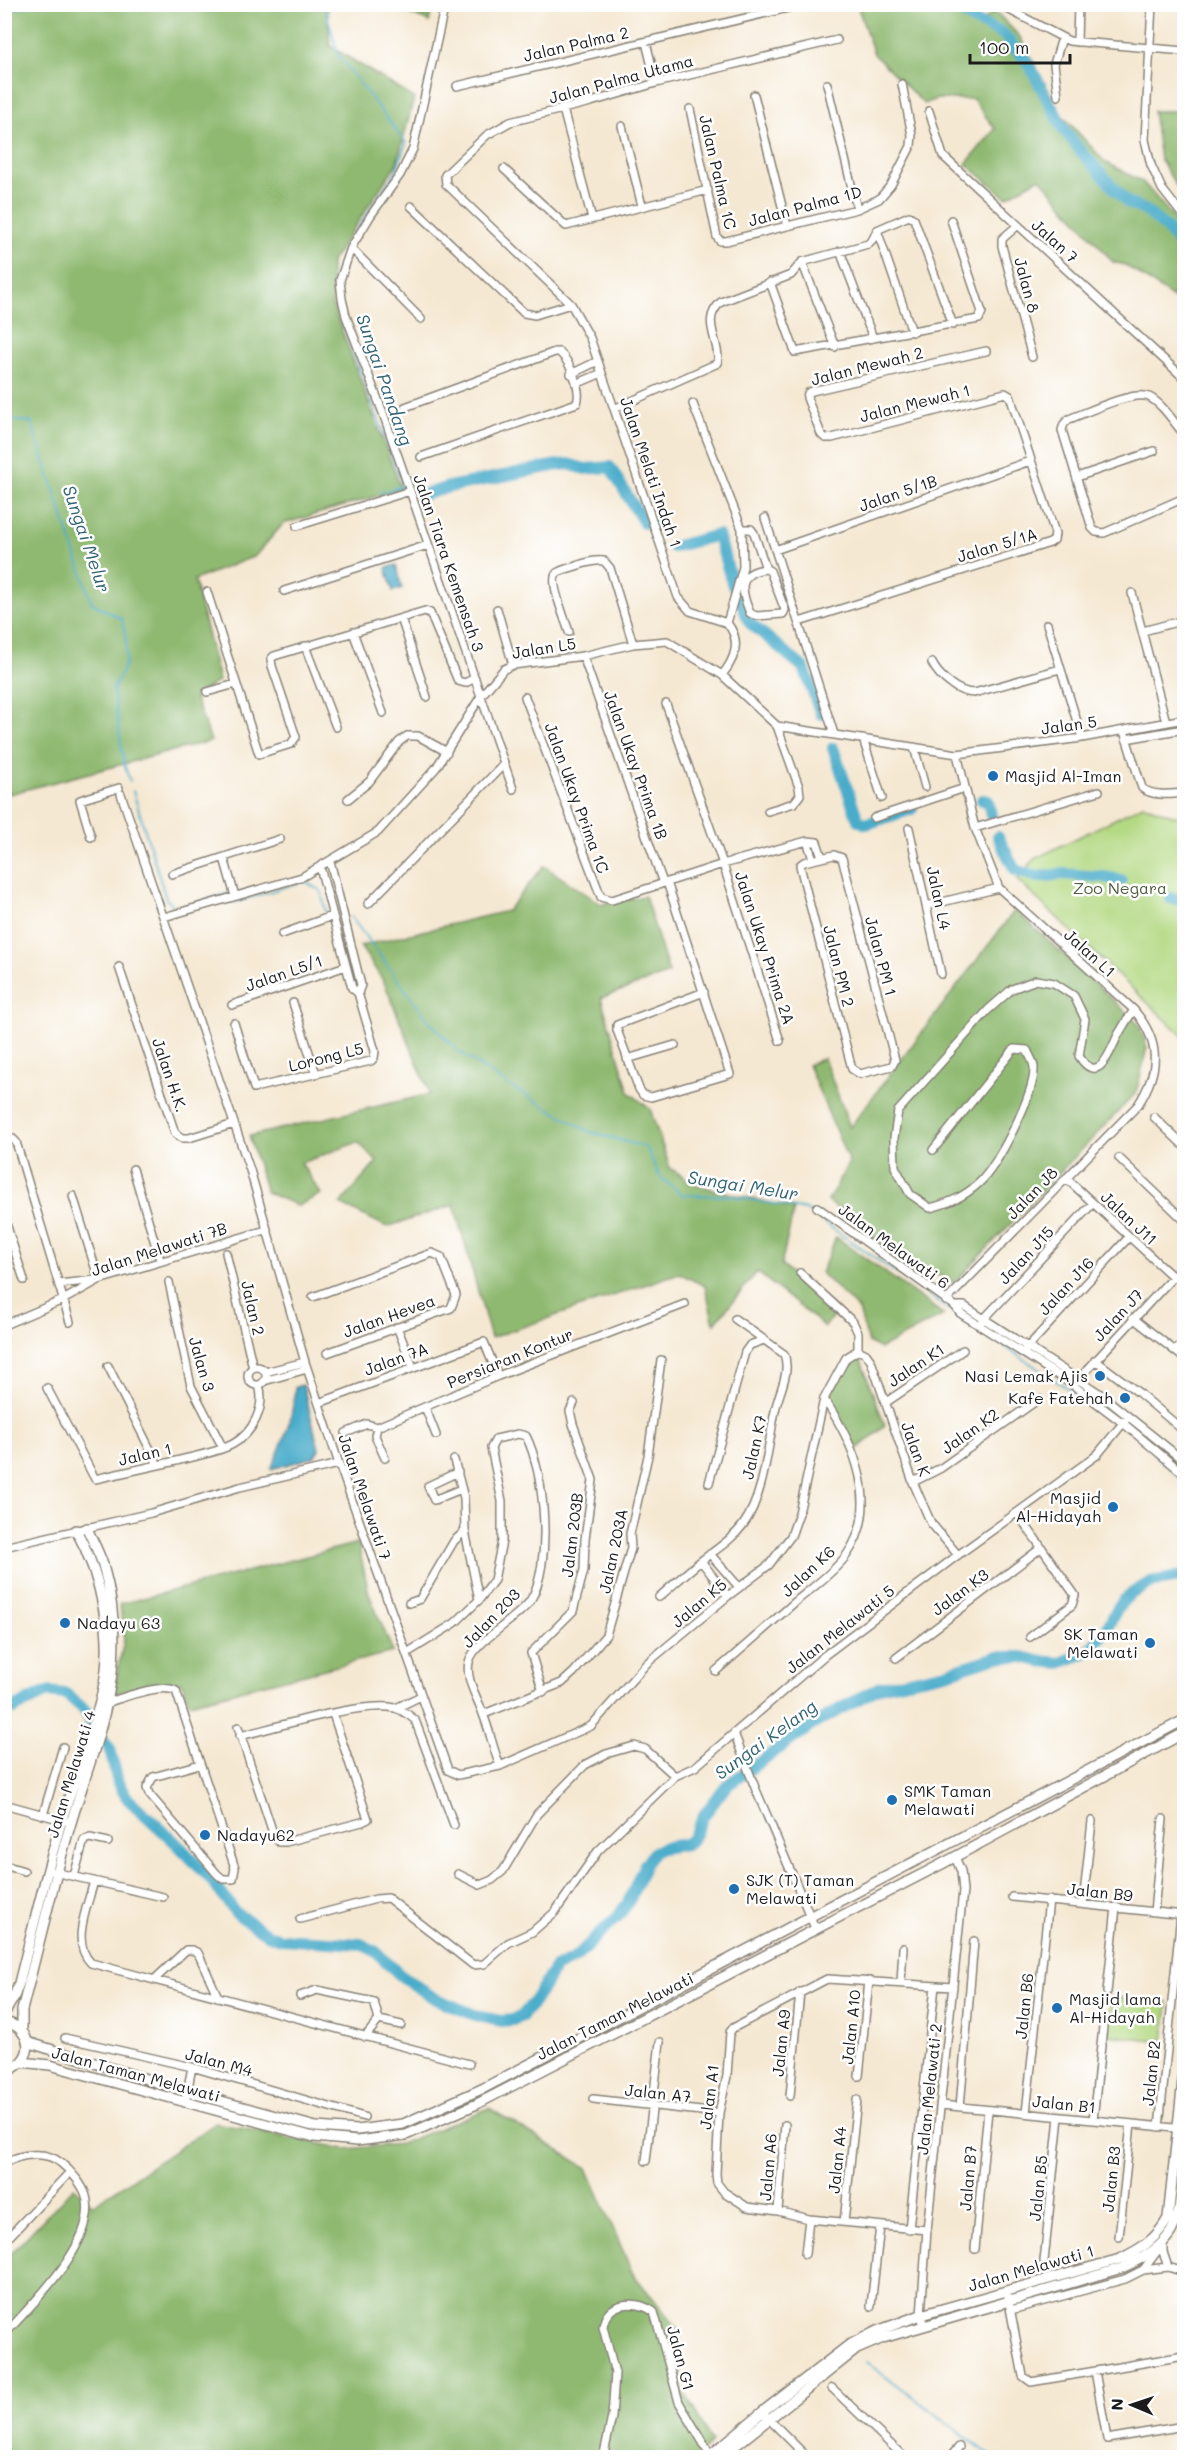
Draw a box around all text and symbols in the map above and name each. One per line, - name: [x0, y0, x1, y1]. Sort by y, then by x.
- street label: Jalan Palma 2: [521, 21, 630, 66]
- scale bar: [970, 27, 1070, 65]
- text: 100 m: [979, 35, 1029, 59]
- street label: Jalan Palma Utama: [546, 49, 695, 108]
- street label: Jalan Palma 1C: [695, 113, 742, 231]
- street label: Jalan Palma 1D: [746, 180, 864, 231]
- street label: Jalan 7: [1028, 214, 1083, 267]
- street label: Jalan 8: [1010, 255, 1045, 315]
- water label: Sungai Pandang: [351, 310, 419, 449]
- street label: Jalan Mewah 2: [809, 341, 925, 390]
- street label: Jalan Mewah 1: [857, 379, 972, 426]
- street label: Jalan Melati Indah 1: [616, 394, 687, 550]
- street label: Jalan 5/1B: [856, 469, 940, 516]
- street label: Jalan Tiara Kemensah 3: [409, 471, 490, 654]
- water label: Sungai Melur: [57, 482, 116, 595]
- street label: Jalan 5/1A: [954, 522, 1039, 567]
- street label: Jalan L5: [510, 632, 577, 663]
- street label: Jalan Ukay Prima 1B: [600, 687, 673, 842]
- street label: Jalan 5: [1040, 710, 1098, 739]
- street label: Jalan Ukay Prima 1C: [541, 720, 614, 876]
- place label: Masjid Al-Iman: [1005, 765, 1121, 786]
- marker: Masjid Al-Iman: [986, 769, 1000, 783]
- street label: Jalan L4: [923, 864, 957, 932]
- street label: Jalan Ukay Prima 2A: [731, 869, 800, 1027]
- park label: Zoo Negara: [1073, 877, 1167, 898]
- street label: Jalan PM 1: [861, 914, 902, 998]
- street label: Jalan PM 2: [819, 923, 860, 1009]
- street label: Jalan L1: [1060, 924, 1121, 981]
- street label: Jalan L5/1: [243, 950, 325, 995]
- street label: Jalan H.K.: [148, 1035, 193, 1115]
- street label: Lorong L5: [286, 1037, 366, 1076]
- street label: Jalan J8: [1001, 1162, 1062, 1223]
- water label: Sungai Melur: [686, 1164, 800, 1206]
- street label: Jalan J11: [1097, 1186, 1162, 1249]
- street label: Jalan Melawati 6: [835, 1198, 954, 1293]
- street label: Jalan Melawati 7B: [88, 1217, 229, 1280]
- street label: Jalan J15: [993, 1221, 1058, 1288]
- street label: Jalan J16: [1033, 1252, 1098, 1319]
- street label: Jalan 2: [237, 1278, 270, 1337]
- street label: Jalan J7: [1088, 1284, 1147, 1345]
- street label: Jalan Hevea: [340, 1289, 438, 1342]
- street label: Persiaran Kontur: [444, 1323, 576, 1392]
- street label: Jalan 3: [185, 1334, 220, 1394]
- street label: Jalan 7A: [361, 1337, 431, 1380]
- street label: Jalan K1: [883, 1338, 948, 1391]
- place label: Nasi Lemak Ajis: [965, 1365, 1088, 1386]
- marker: Nasi Lemak Ajis: [1093, 1369, 1107, 1383]
- place label: Kafe Fatehah: [1008, 1387, 1113, 1408]
- marker: Kafe Fatehah: [1118, 1391, 1132, 1405]
- street label: Jalan K2: [937, 1403, 1003, 1458]
- street label: Jalan K7: [736, 1413, 771, 1481]
- street label: Jalan K: [897, 1419, 936, 1479]
- street label: Jalan Melawati 7: [334, 1431, 397, 1563]
- street label: Jalan 1: [116, 1437, 173, 1470]
- place label: Masjid Al-Hidayah: [1015, 1487, 1101, 1526]
- street label: Jalan 203B: [556, 1492, 587, 1578]
- marker: Masjid Al-Hidayah: [1106, 1500, 1120, 1514]
- street label: Jalan 203A: [593, 1507, 632, 1595]
- street label: Jalan K6: [776, 1540, 839, 1601]
- street label: Jalan K3: [927, 1563, 992, 1620]
- street label: Jalan K5: [667, 1573, 731, 1632]
- street label: Jalan Melawati 5: [781, 1580, 898, 1678]
- street label: Jalan 203: [457, 1583, 524, 1652]
- place label: Nadayu 63: [77, 1612, 160, 1633]
- marker: Nadayu 63: [58, 1616, 72, 1630]
- place label: SK Taman Melawati: [1064, 1623, 1138, 1662]
- marker: SK Taman Melawati: [1143, 1636, 1157, 1650]
- water label: Sungai Kelang: [709, 1694, 821, 1784]
- street label: Jalan Melawati 4: [41, 1707, 100, 1840]
- place label: SMK Taman Melawati: [904, 1780, 991, 1819]
- marker: SMK Taman Melawati: [885, 1793, 899, 1807]
- place label: Nadayu62: [217, 1824, 295, 1845]
- marker: Nadayu62: [198, 1828, 212, 1842]
- place label: SJK (T) Taman Melawati: [746, 1869, 854, 1908]
- street label: Jalan B9: [1066, 1878, 1134, 1905]
- marker: SJK (T) Taman Melawati: [727, 1882, 741, 1896]
- street label: Jalan Taman Melawati: [533, 1967, 697, 2064]
- street label: Jalan B6: [1010, 1972, 1037, 2040]
- place label: Masjid lama Al-Hidayah: [1069, 1988, 1162, 2027]
- street label: Jalan A10: [836, 1989, 865, 2065]
- marker: Masjid lama Al-Hidayah: [1050, 2001, 1064, 2015]
- street label: Jalan A9: [767, 2008, 794, 2077]
- street label: Jalan Melawati 2: [911, 2022, 946, 2156]
- street label: Jalan B2: [1137, 2039, 1164, 2107]
- street label: Jalan Taman Melawati: [50, 2041, 223, 2106]
- street label: Jalan M4: [183, 2042, 256, 2081]
- street label: Jalan A1: [694, 2063, 723, 2130]
- street label: Jalan A7: [624, 2079, 692, 2106]
- street label: Jalan B1: [1031, 2090, 1097, 2117]
- street label: Jalan A4: [823, 2125, 851, 2194]
- street label: Jalan A6: [754, 2132, 781, 2201]
- street label: Jalan B7: [954, 2144, 981, 2212]
- street label: Jalan B3: [1097, 2145, 1124, 2213]
- street label: Jalan B5: [1024, 2154, 1051, 2222]
- street label: Jalan Melawati 1: [966, 2240, 1096, 2296]
- street label: Jalan G1: [663, 2323, 700, 2392]
- north arrow: [1102, 2375, 1162, 2435]
- text: N: [1106, 2398, 1127, 2411]

